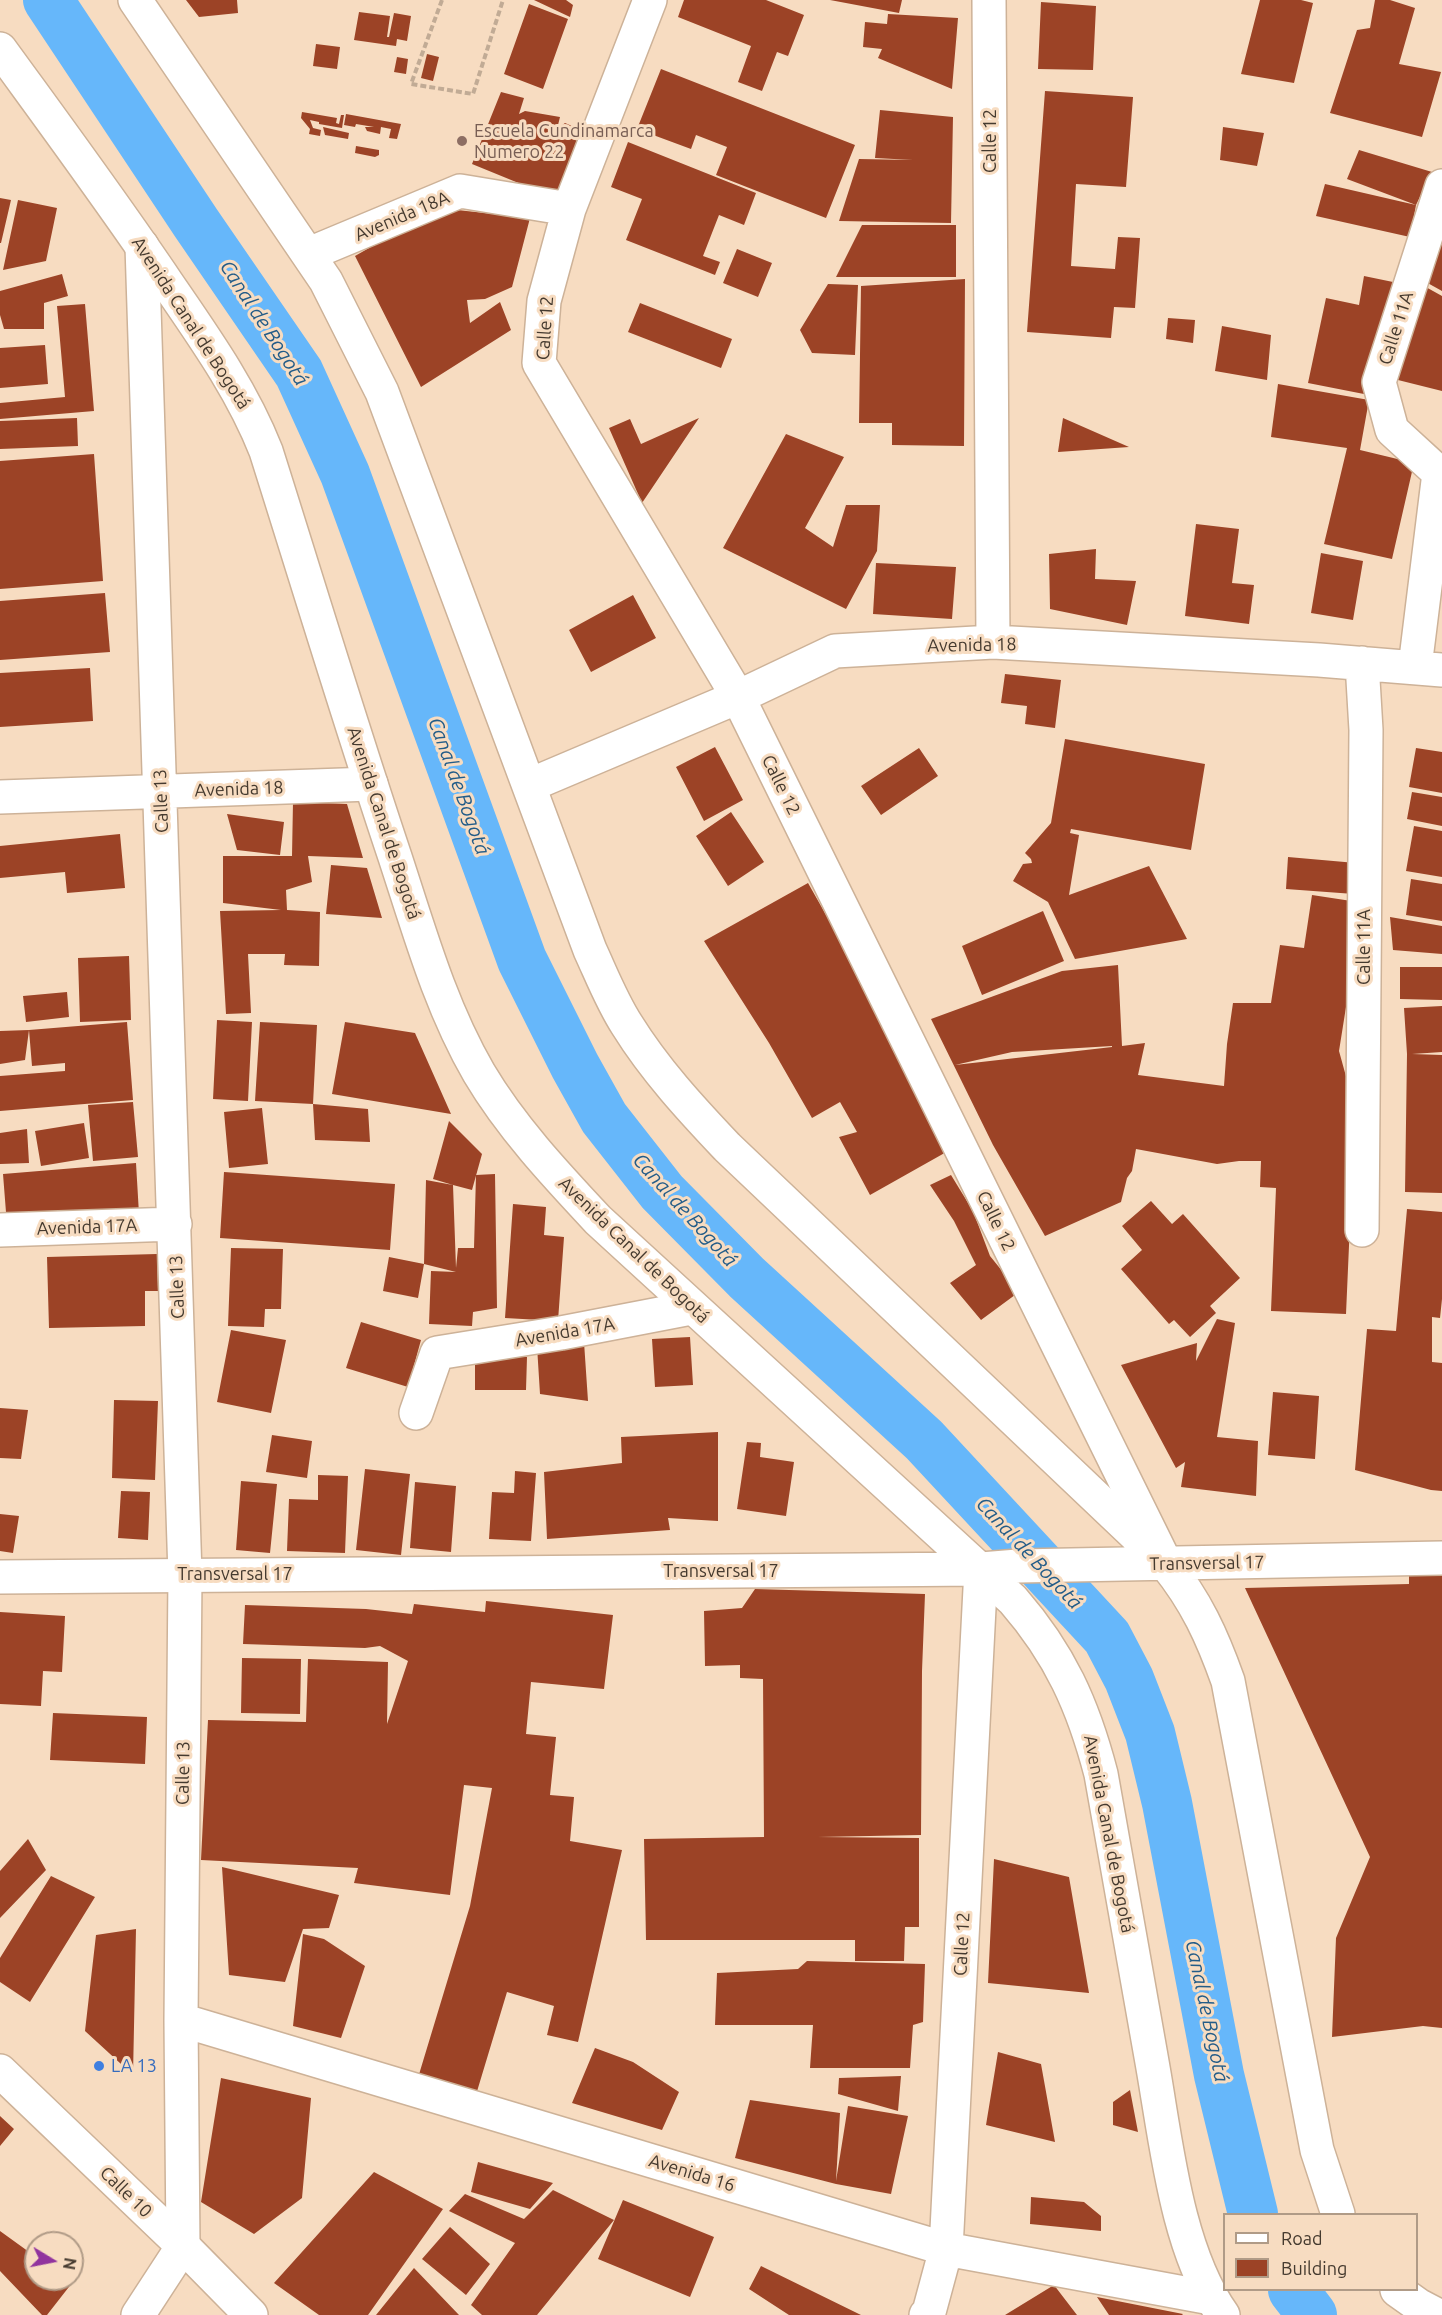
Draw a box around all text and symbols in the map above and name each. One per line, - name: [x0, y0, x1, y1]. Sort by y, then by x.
- street label: Calle 12: [979, 109, 1001, 173]
- place label: Escuela Cundinamarca Numero 22: [474, 120, 654, 162]
- marker: Escuela Cundinamarca Numero 22: [455, 134, 469, 148]
- street label: Avenida 18A: [351, 186, 453, 246]
- street label: Avenida Canal de Bogotá: [127, 233, 255, 413]
- water label: Canal de Bogotá: [215, 256, 313, 390]
- street label: Calle 11A: [1374, 289, 1418, 367]
- street label: Calle 12: [532, 295, 558, 361]
- street label: Avenida 18: [927, 633, 1017, 657]
- water label: Canal de Bogotá: [423, 714, 495, 858]
- street label: Avenida Canal de Bogotá: [343, 724, 425, 922]
- street label: Calle 12: [757, 751, 805, 819]
- street label: Calle 13: [149, 769, 173, 833]
- street label: Avenida 18: [194, 777, 284, 801]
- street label: Calle 11A: [1353, 909, 1375, 985]
- water label: Canal de Bogotá: [628, 1148, 742, 1272]
- street label: Avenida Canal de Bogotá: [554, 1172, 714, 1328]
- street label: Calle 12: [972, 1187, 1020, 1255]
- street label: Avenida 17A: [36, 1214, 138, 1240]
- street label: Calle 13: [165, 1255, 189, 1319]
- street label: Avenida 17A: [514, 1313, 616, 1351]
- water label: Canal de Bogotá: [971, 1492, 1087, 1614]
- street label: Transversal 17: [1149, 1551, 1265, 1575]
- street label: Transversal 17: [663, 1560, 779, 1582]
- street label: Transversal 17: [177, 1563, 293, 1585]
- street label: Avenida Canal de Bogotá: [1079, 1733, 1139, 1935]
- street label: Calle 13: [172, 1741, 194, 1805]
- street label: Calle 12: [950, 1911, 974, 1977]
- water label: Canal de Bogotá: [1180, 1938, 1234, 2084]
- place label: LA 13: [111, 2055, 157, 2077]
- marker: LA 13: [92, 2059, 106, 2073]
- street label: Avenida 16: [646, 2150, 738, 2196]
- street label: Calle 10: [95, 2162, 157, 2222]
- legend: [1223, 2213, 1418, 2291]
- text: Road: [1281, 2228, 1323, 2248]
- north arrow: [24, 2231, 84, 2291]
- text: N: [60, 2256, 80, 2271]
- text: Building: [1281, 2258, 1347, 2278]

